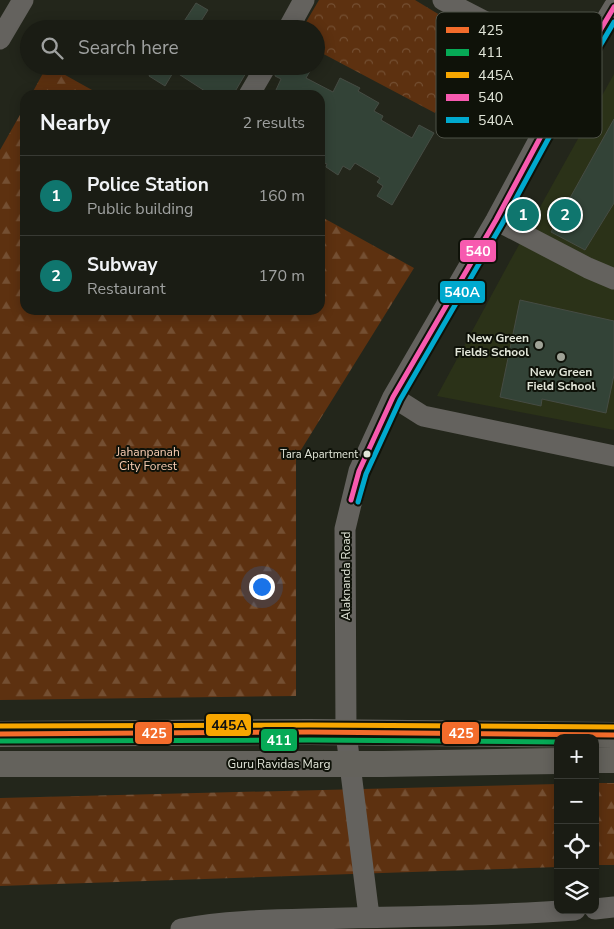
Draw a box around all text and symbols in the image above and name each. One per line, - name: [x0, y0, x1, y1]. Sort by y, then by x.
- legend: [436, 12, 602, 138]
- search box: [20, 20, 325, 75]
- text: 425: [478, 21, 503, 40]
- icon: search: [38, 34, 66, 62]
- text: Search here: [78, 35, 179, 61]
- text: 411: [478, 43, 503, 62]
- text: 445A: [478, 66, 513, 85]
- text: 540: [478, 88, 503, 107]
- text: Nearby: [40, 109, 110, 137]
- text: 540A: [478, 111, 513, 130]
- text: 2 results: [243, 112, 305, 134]
- text: Police Station: [87, 172, 209, 198]
- text: 1: [51, 185, 61, 207]
- text: 160 m: [258, 185, 305, 207]
- pin: 1: [507, 196, 539, 234]
- pin: 2: [549, 196, 581, 234]
- text: Public building: [87, 198, 193, 220]
- line badge: 540: [459, 239, 497, 263]
- text: 540: [465, 242, 491, 261]
- text: Subway: [87, 252, 158, 278]
- text: 2: [51, 265, 61, 287]
- text: 170 m: [258, 265, 305, 287]
- text: Restaurant: [87, 278, 166, 300]
- line badge: 540A: [439, 280, 486, 304]
- text: 540A: [444, 283, 480, 302]
- place label: New Green Fields School: [455, 330, 529, 360]
- marker: New Green Fields School: [533, 339, 545, 351]
- marker: New Green Field School: [555, 351, 567, 363]
- place label: New Green Field School: [527, 364, 595, 394]
- park label: Jahanpanah City Forest: [115, 444, 180, 474]
- place label: Tara Apartment: [280, 447, 358, 462]
- marker: Tara Apartment: [362, 449, 372, 459]
- street label: Alaknanda Road: [338, 531, 354, 621]
- your location: [249, 574, 275, 600]
- line badge: 445A: [205, 713, 252, 737]
- text: 445A: [211, 716, 247, 735]
- line badge: 425: [134, 721, 173, 745]
- line badge: 425: [441, 721, 480, 745]
- text: 425: [141, 724, 167, 743]
- text: 425: [448, 724, 474, 743]
- line badge: 411: [260, 728, 298, 752]
- text: 411: [266, 731, 292, 750]
- map controls: [554, 734, 599, 914]
- button: +: [554, 734, 599, 779]
- street label: Guru Ravidas Marg: [228, 756, 330, 772]
- button: −: [554, 779, 599, 824]
- button: locate: [554, 824, 599, 869]
- button: layers: [554, 869, 599, 914]

